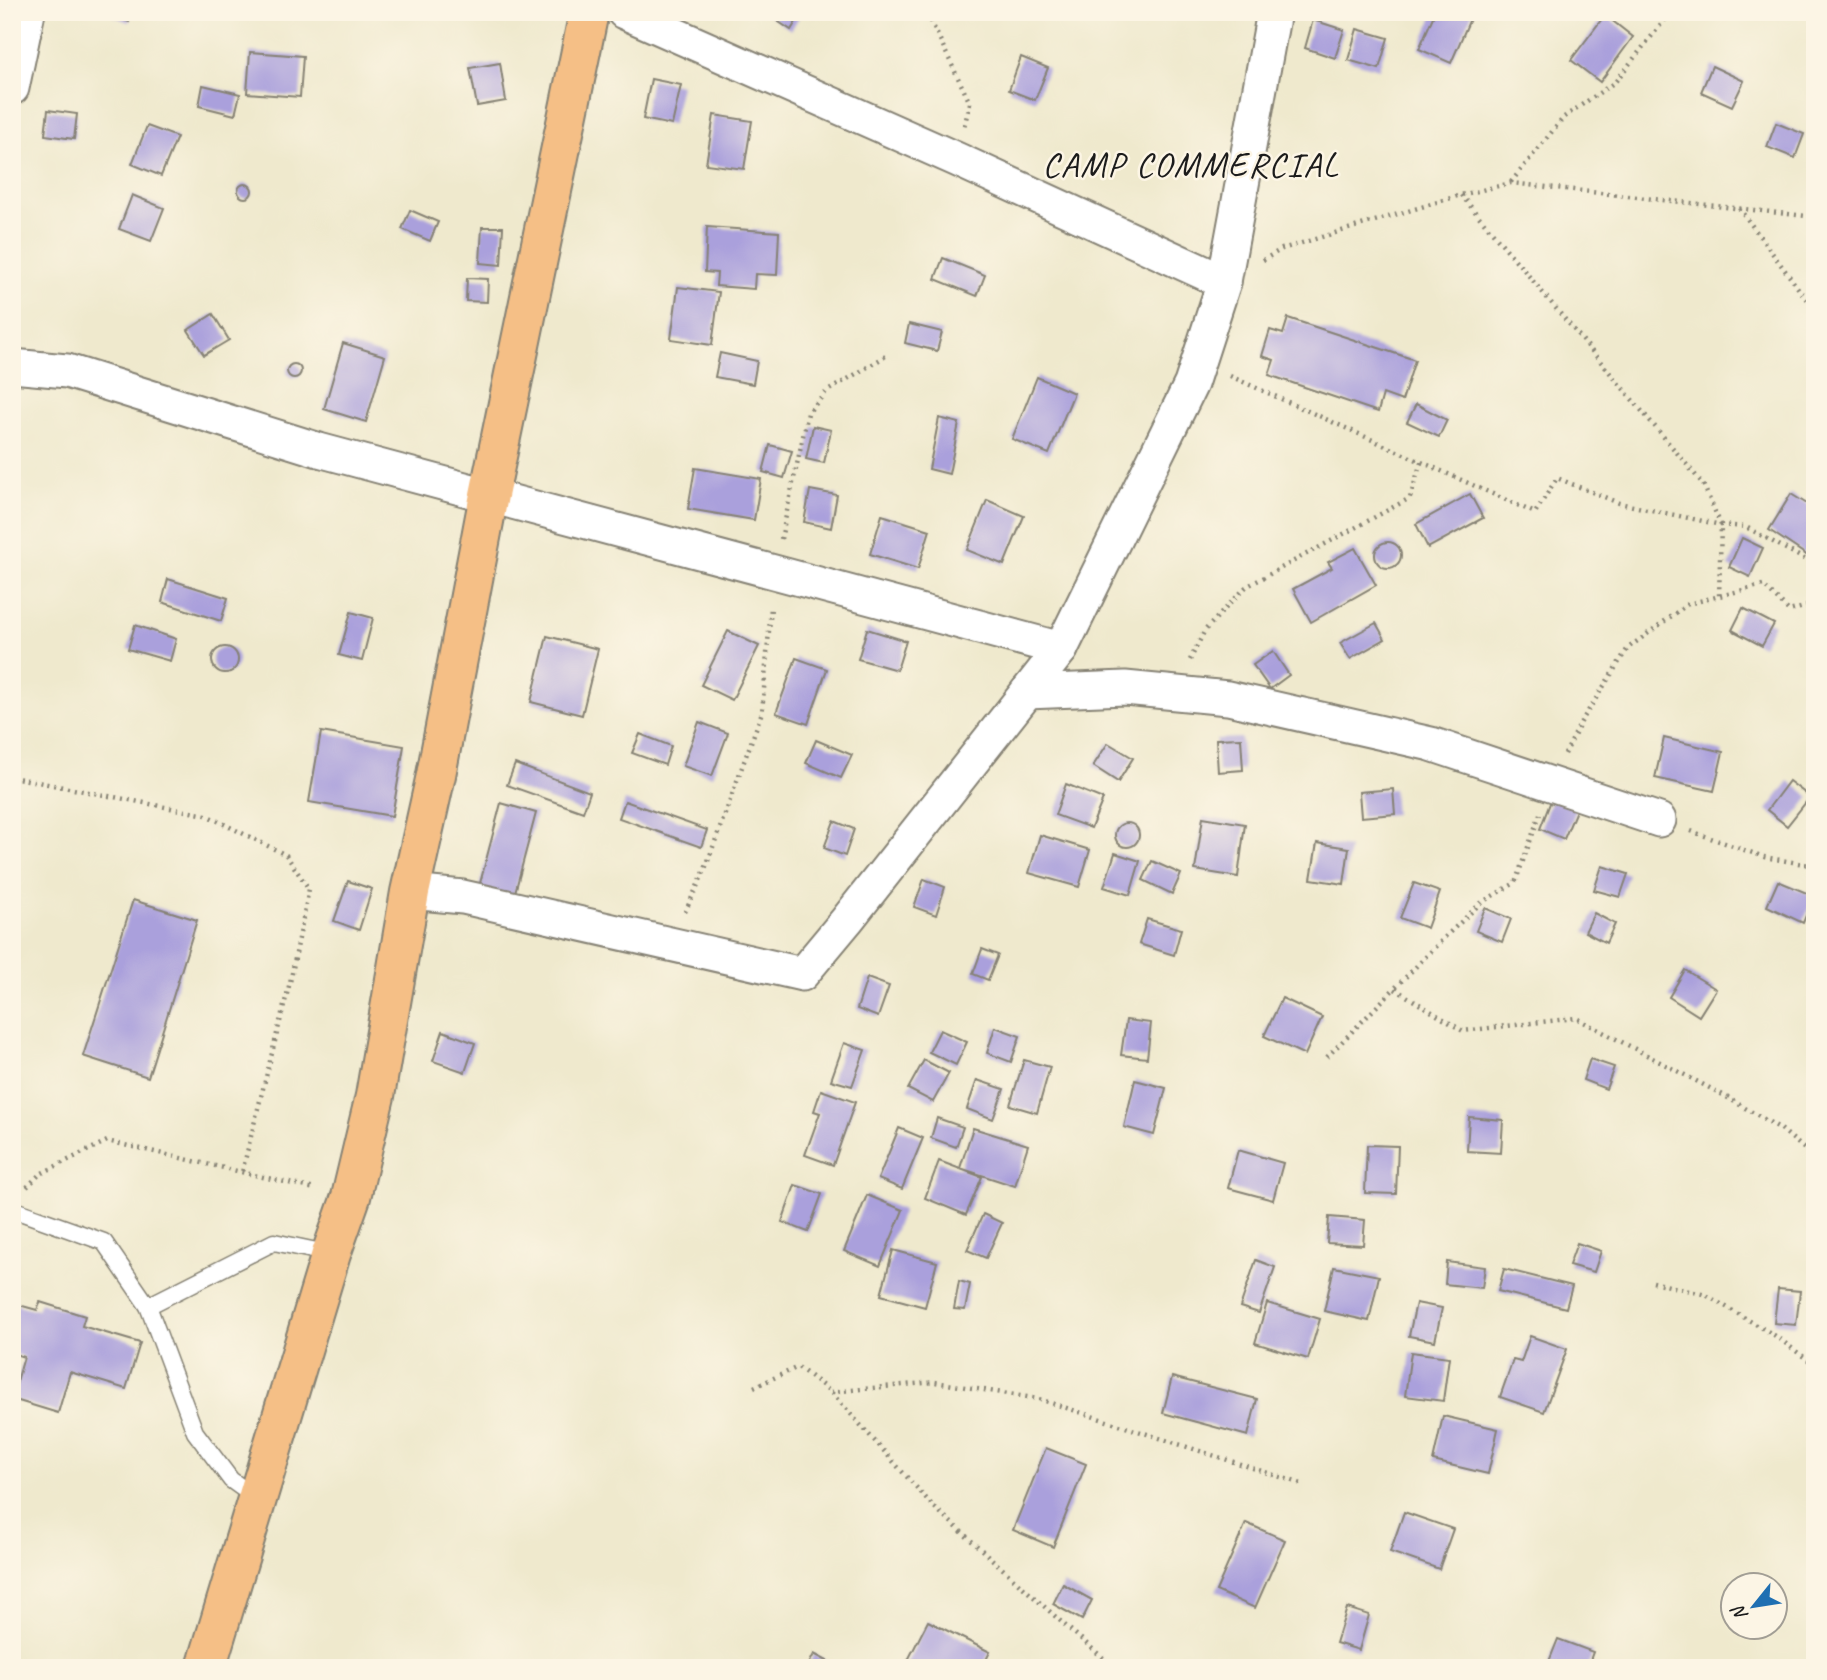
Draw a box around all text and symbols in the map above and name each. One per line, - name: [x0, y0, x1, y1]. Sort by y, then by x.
- district label: CAMP COMMERCIAL: [1043, 142, 1339, 187]
- north arrow: [1718, 1572, 1788, 1642]
- text: N: [1725, 1600, 1753, 1625]

